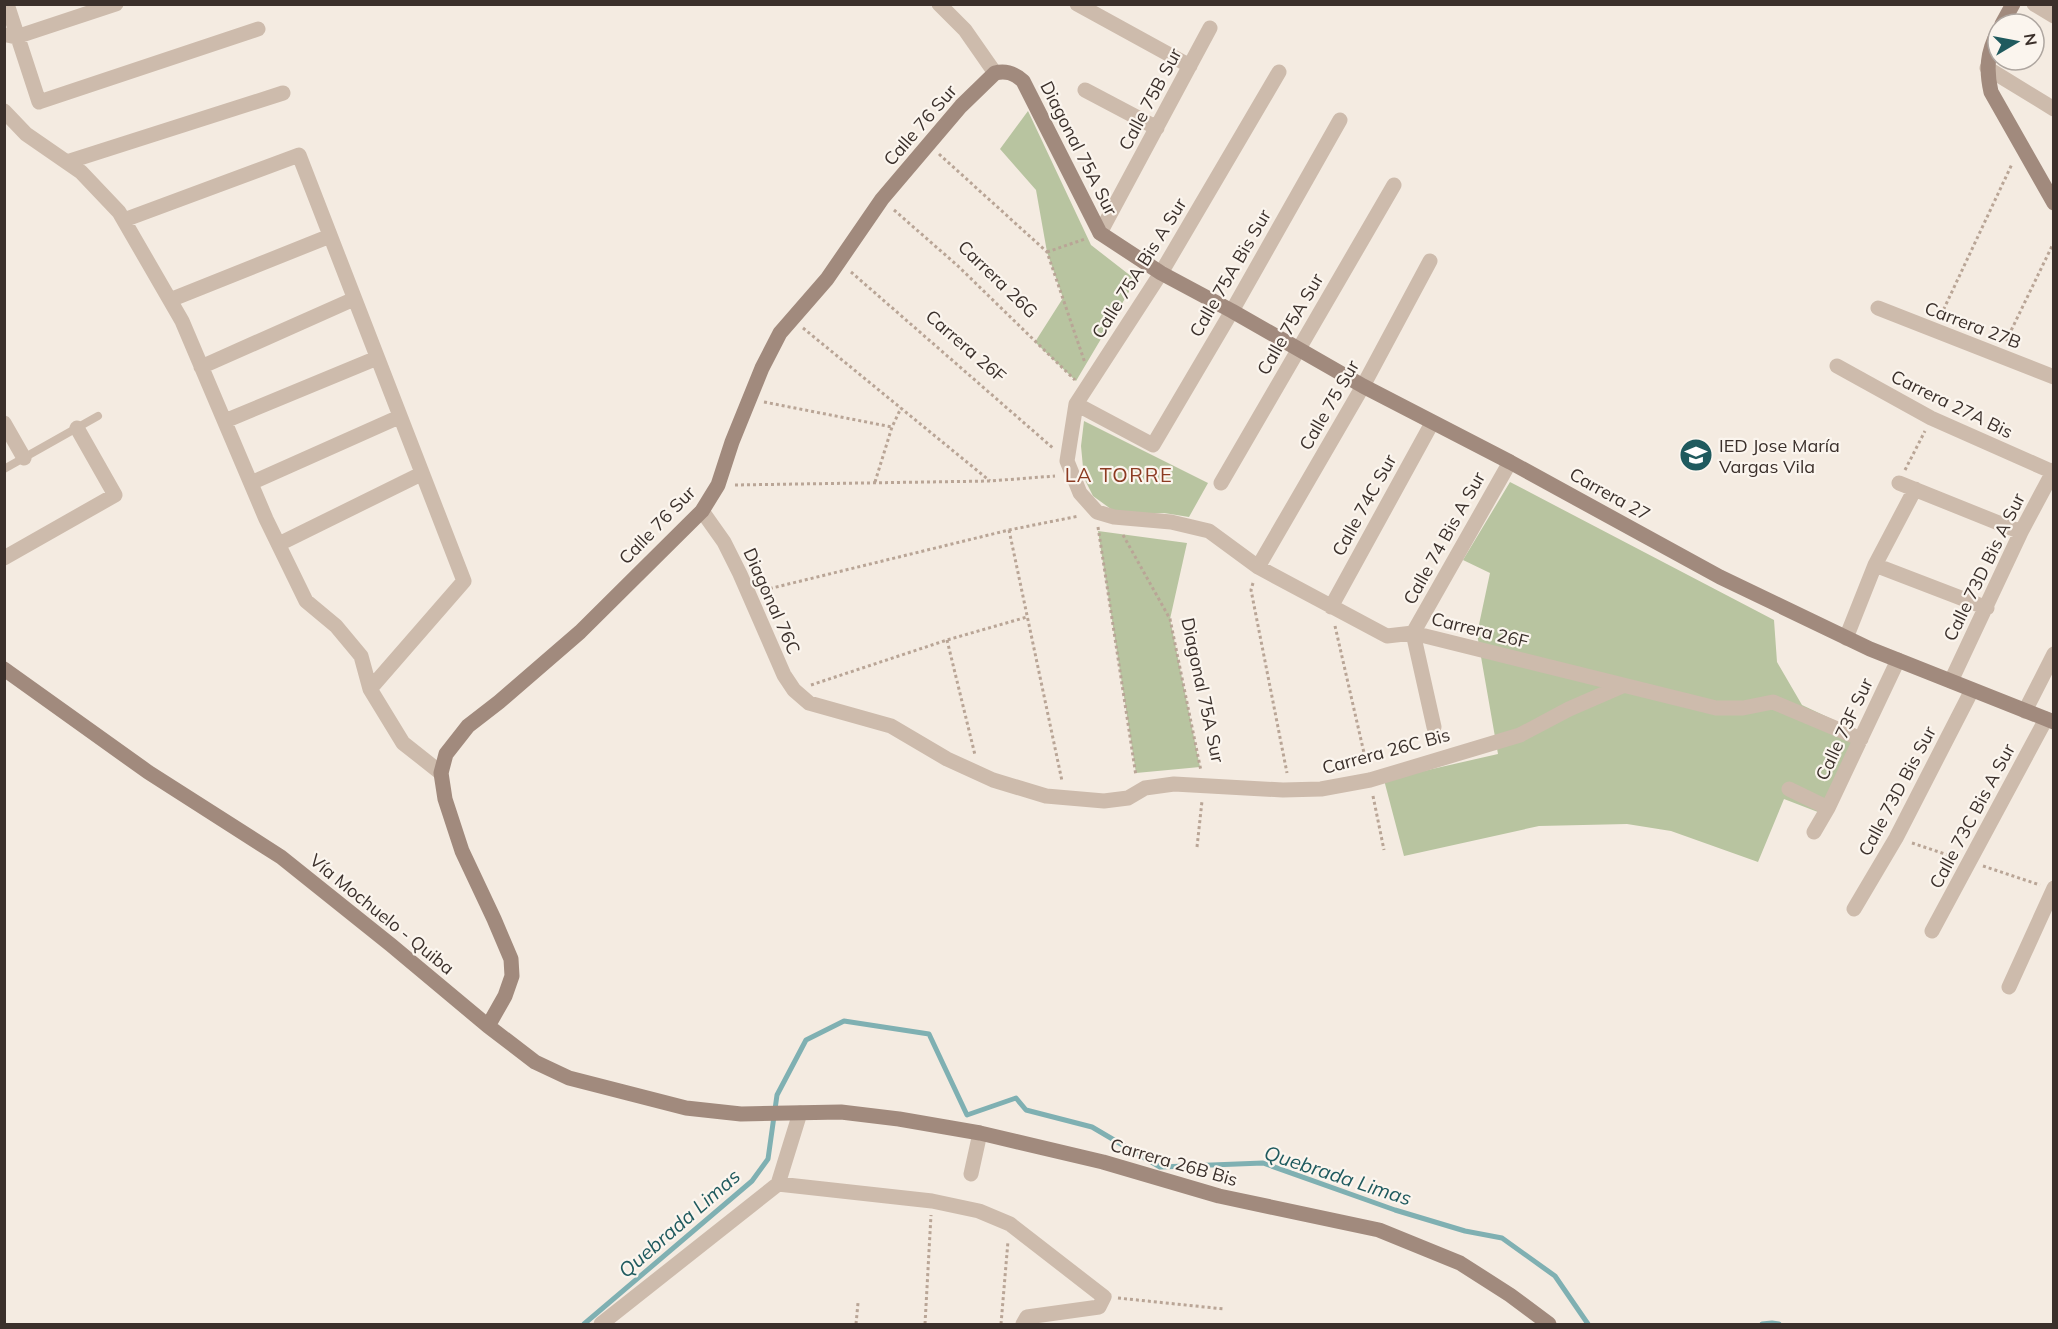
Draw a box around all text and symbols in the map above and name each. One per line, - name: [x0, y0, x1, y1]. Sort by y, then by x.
- north arrow: [1986, 12, 2046, 72]
- text: N: [2020, 32, 2042, 47]
- street label: Calle 75B Sur: [1113, 44, 1187, 154]
- street label: Diagonal 75A Sur: [1035, 77, 1123, 219]
- street label: Calle 76 Sur: [878, 79, 962, 170]
- street label: Calle 75A Bis A Sur: [1086, 193, 1192, 343]
- street label: Calle 75A Bis Sur: [1184, 205, 1276, 341]
- street label: Carrera 26G: [953, 235, 1043, 323]
- street label: Calle 75A Sur: [1252, 269, 1329, 379]
- street label: Carrera 27B: [1922, 296, 2024, 354]
- street label: Carrera 26F: [921, 305, 1011, 387]
- street label: Calle 75 Sur: [1294, 355, 1364, 454]
- street label: Carrera 27A Bis: [1887, 365, 2017, 443]
- place label: IED Jose María Vargas Vila: [1719, 434, 1840, 478]
- school or university icon: IED Jose María Vargas Vila: [1678, 437, 1714, 473]
- street label: Calle 74C Sur: [1327, 450, 1402, 560]
- district label: LA TORRE: [1065, 462, 1173, 487]
- street label: Carrera 27: [1565, 462, 1655, 526]
- street label: Calle 74 Bis A Sur: [1398, 467, 1490, 608]
- street label: Calle 76 Sur: [614, 481, 700, 569]
- street label: Calle 73D Bis A Sur: [1938, 489, 2030, 645]
- street label: Diagonal 76C: [738, 544, 806, 658]
- street label: Carrera 26F: [1429, 607, 1531, 653]
- street label: Diagonal 75A Sur: [1176, 615, 1230, 765]
- street label: Calle 73F Sur: [1810, 674, 1878, 784]
- street label: Calle 73D Bis Sur: [1853, 722, 1941, 860]
- street label: Carrera 26C Bis: [1319, 723, 1453, 779]
- street label: Calle 73C Bis A Sur: [1924, 739, 2020, 892]
- street label: Vía Mochuelo - Quiba: [305, 849, 459, 979]
- street label: Carrera 26B Bis: [1108, 1133, 1240, 1191]
- water label: Quebrada Limas: [1261, 1139, 1415, 1211]
- water label: Quebrada Limas: [613, 1163, 745, 1283]

